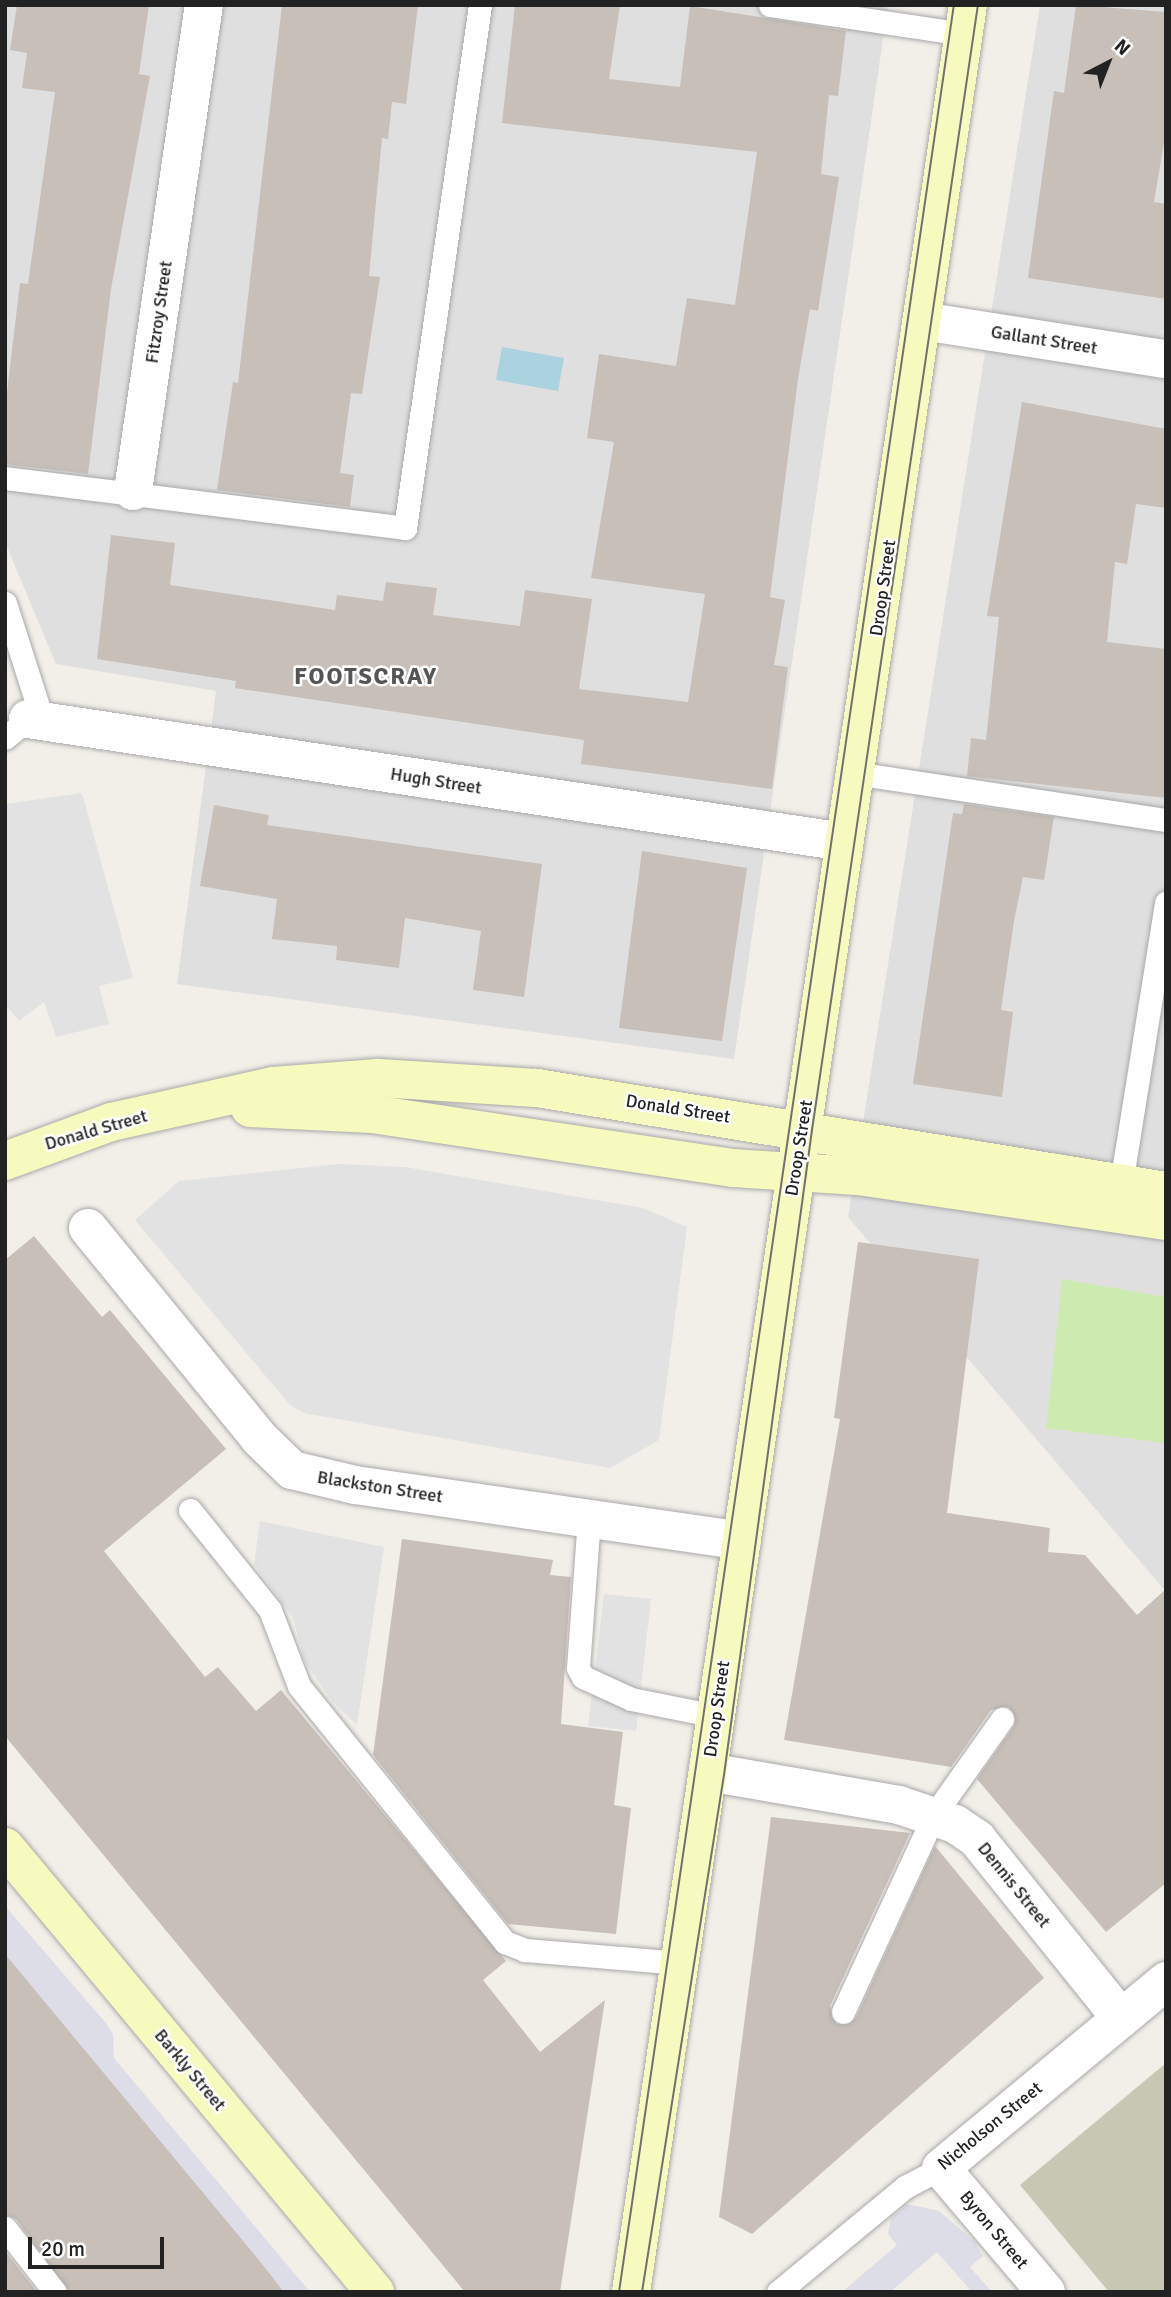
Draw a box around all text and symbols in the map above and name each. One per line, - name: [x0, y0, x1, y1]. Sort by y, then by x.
- north arrow: [1073, 28, 1143, 98]
- text: N: [1109, 34, 1135, 61]
- street label: Fitzroy Street: [141, 259, 177, 365]
- street label: Gallant Street: [989, 321, 1099, 359]
- street label: Droop Street: [866, 538, 900, 638]
- district label: FOOTSCRAY: [295, 663, 437, 691]
- street label: Hugh Street: [389, 763, 483, 799]
- street label: Donald Street: [624, 1090, 732, 1128]
- street label: Droop Street: [781, 1098, 817, 1198]
- street label: Donald Street: [42, 1105, 150, 1155]
- street label: Blackston Street: [316, 1466, 444, 1508]
- street label: Droop Street: [700, 1659, 734, 1759]
- street label: Dennis Street: [973, 1838, 1055, 1932]
- street label: Barkly Street: [150, 2025, 230, 2115]
- street label: Nicholson Street: [933, 2077, 1047, 2175]
- street label: Byron Street: [955, 2187, 1033, 2273]
- scale bar: [32, 2224, 168, 2268]
- text: 20 m: [41, 2236, 85, 2262]

